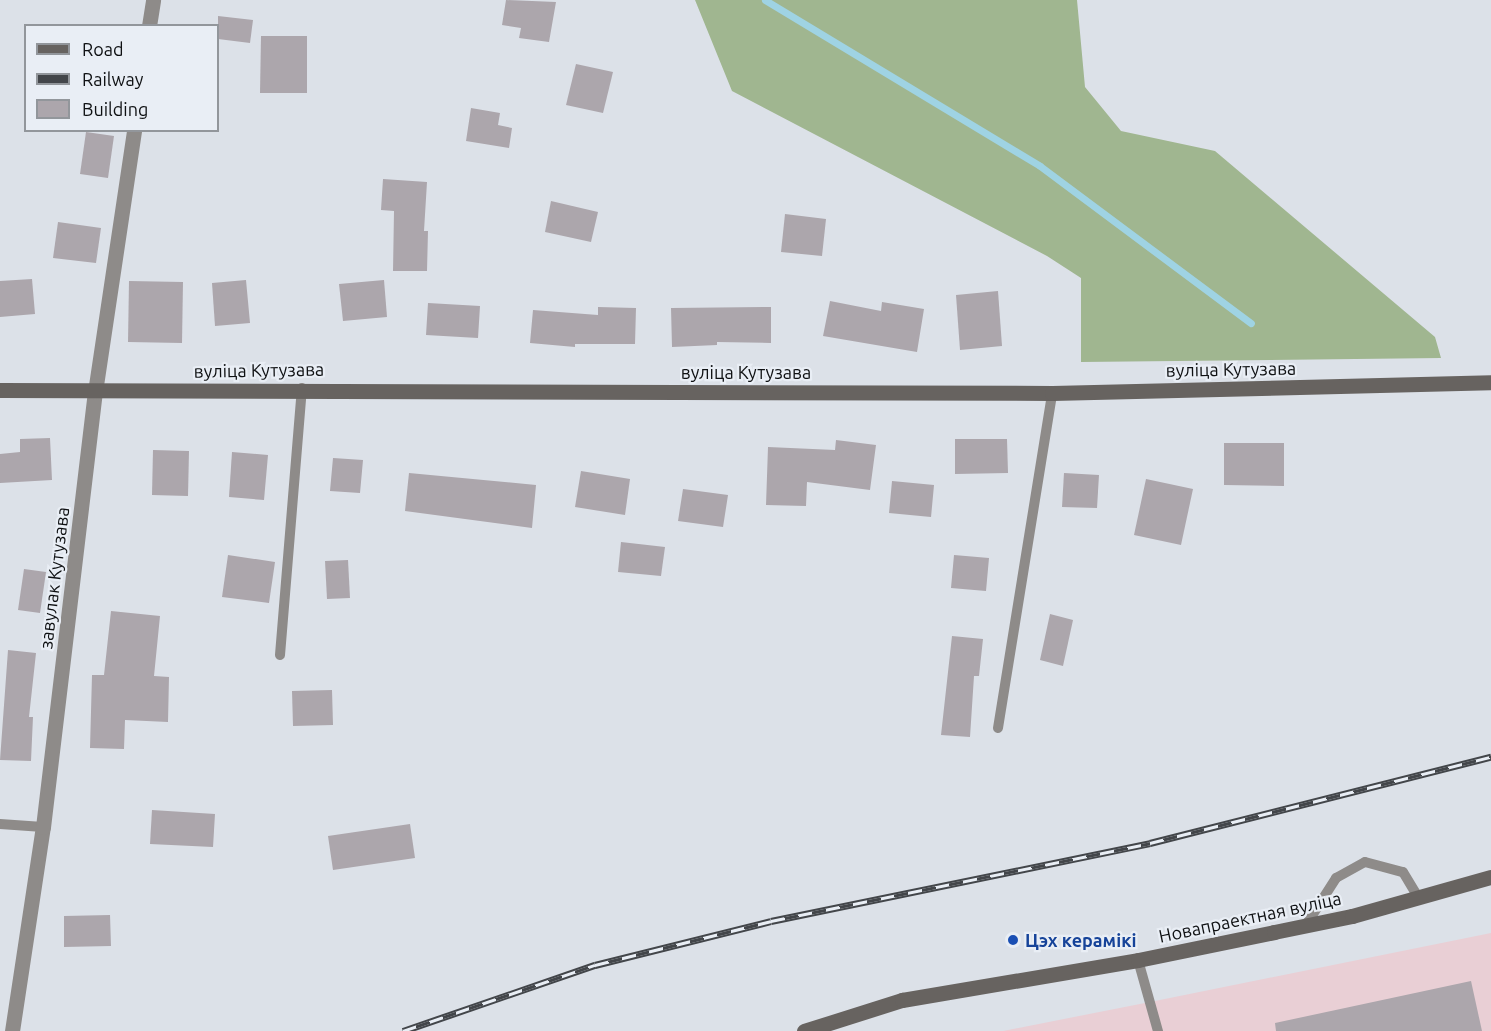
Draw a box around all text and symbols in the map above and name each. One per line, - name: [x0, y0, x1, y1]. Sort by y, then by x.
- legend: [24, 24, 219, 132]
- text: Road: [82, 39, 124, 59]
- text: Railway: [82, 69, 143, 89]
- text: Building: [82, 99, 148, 119]
- street label: вуліца Кутузава: [1166, 357, 1296, 381]
- street label: вуліца Кутузава: [194, 358, 324, 382]
- street label: вуліца Кутузава: [681, 361, 811, 383]
- street label: завулак Кутузава: [35, 506, 73, 650]
- street label: Новапраектная вуліца: [1157, 887, 1343, 947]
- place label: Цэх керамікі: [1025, 929, 1136, 951]
- marker: Цэх керамікі: [1006, 933, 1020, 947]

